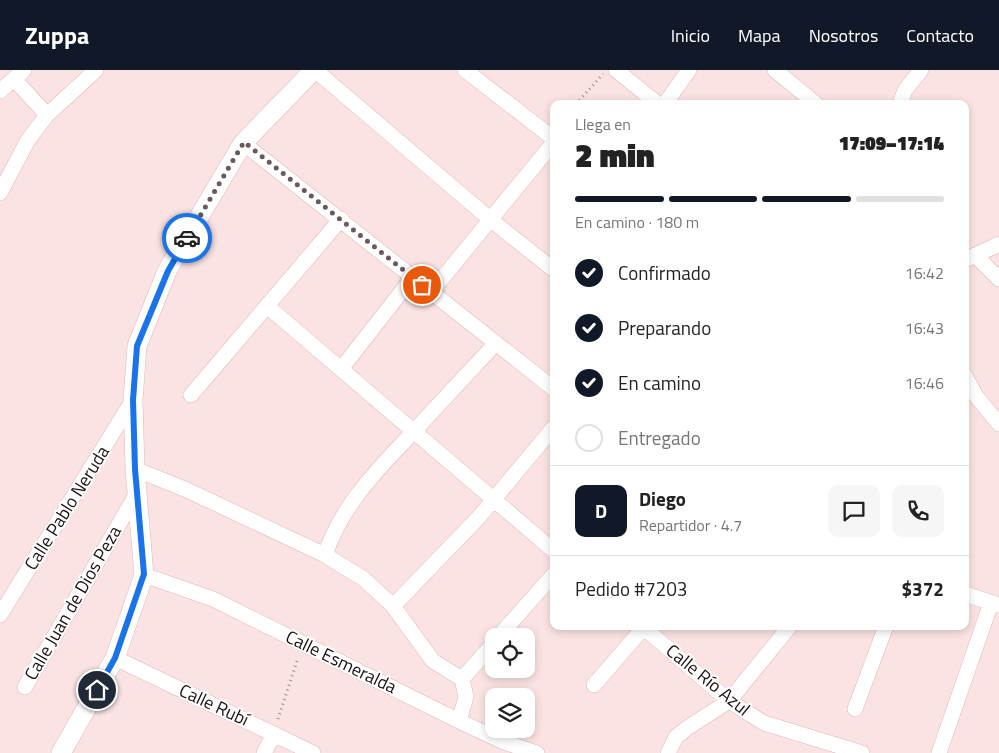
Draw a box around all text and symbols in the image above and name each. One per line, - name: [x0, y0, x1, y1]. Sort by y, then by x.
- text: Zuppa: [25, 17, 89, 53]
- text: Inicio: [671, 22, 710, 49]
- text: Mapa: [738, 22, 781, 49]
- text: Nosotros: [809, 22, 878, 49]
- text: Contacto: [906, 22, 974, 49]
- text: Llega en: [575, 112, 631, 136]
- text: 17:09–17:14: [839, 128, 944, 157]
- text: 2 min: [575, 131, 655, 179]
- text: En camino · 180 m: [575, 210, 699, 234]
- courier: [162, 213, 212, 263]
- icon: car: [173, 224, 201, 252]
- text: Confirmado: [618, 258, 711, 287]
- icon: check: [575, 259, 603, 287]
- text: 16:42: [905, 261, 944, 285]
- pin: [401, 264, 443, 306]
- icon: bag: [408, 271, 436, 299]
- text: Preparando: [618, 313, 711, 342]
- icon: check: [575, 314, 603, 342]
- text: 16:43: [905, 316, 944, 340]
- text: En camino: [618, 368, 701, 397]
- icon: check: [575, 369, 603, 397]
- text: 16:46: [905, 371, 944, 395]
- text: Entregado: [618, 423, 701, 452]
- street label: Calle Pablo Neruda: [17, 440, 116, 575]
- text: Diego: [639, 484, 686, 513]
- button: chat: [828, 485, 880, 537]
- button: phone: [892, 485, 944, 537]
- text: D: [595, 496, 607, 525]
- text: Repartidor · 4.7: [639, 513, 742, 537]
- street label: Calle Juan de Dios Peza: [17, 520, 128, 685]
- text: Pedido #7203: [575, 574, 687, 603]
- text: $372: [901, 574, 944, 603]
- street label: Calle Esmeralda: [281, 623, 401, 700]
- map controls: [485, 628, 535, 738]
- button: locate: [485, 628, 535, 678]
- street label: Calle Río Azul: [660, 637, 756, 722]
- pin: [76, 669, 118, 711]
- icon: home: [83, 676, 111, 704]
- street label: Calle Rubí: [175, 677, 255, 733]
- button: layers: [485, 688, 535, 738]

